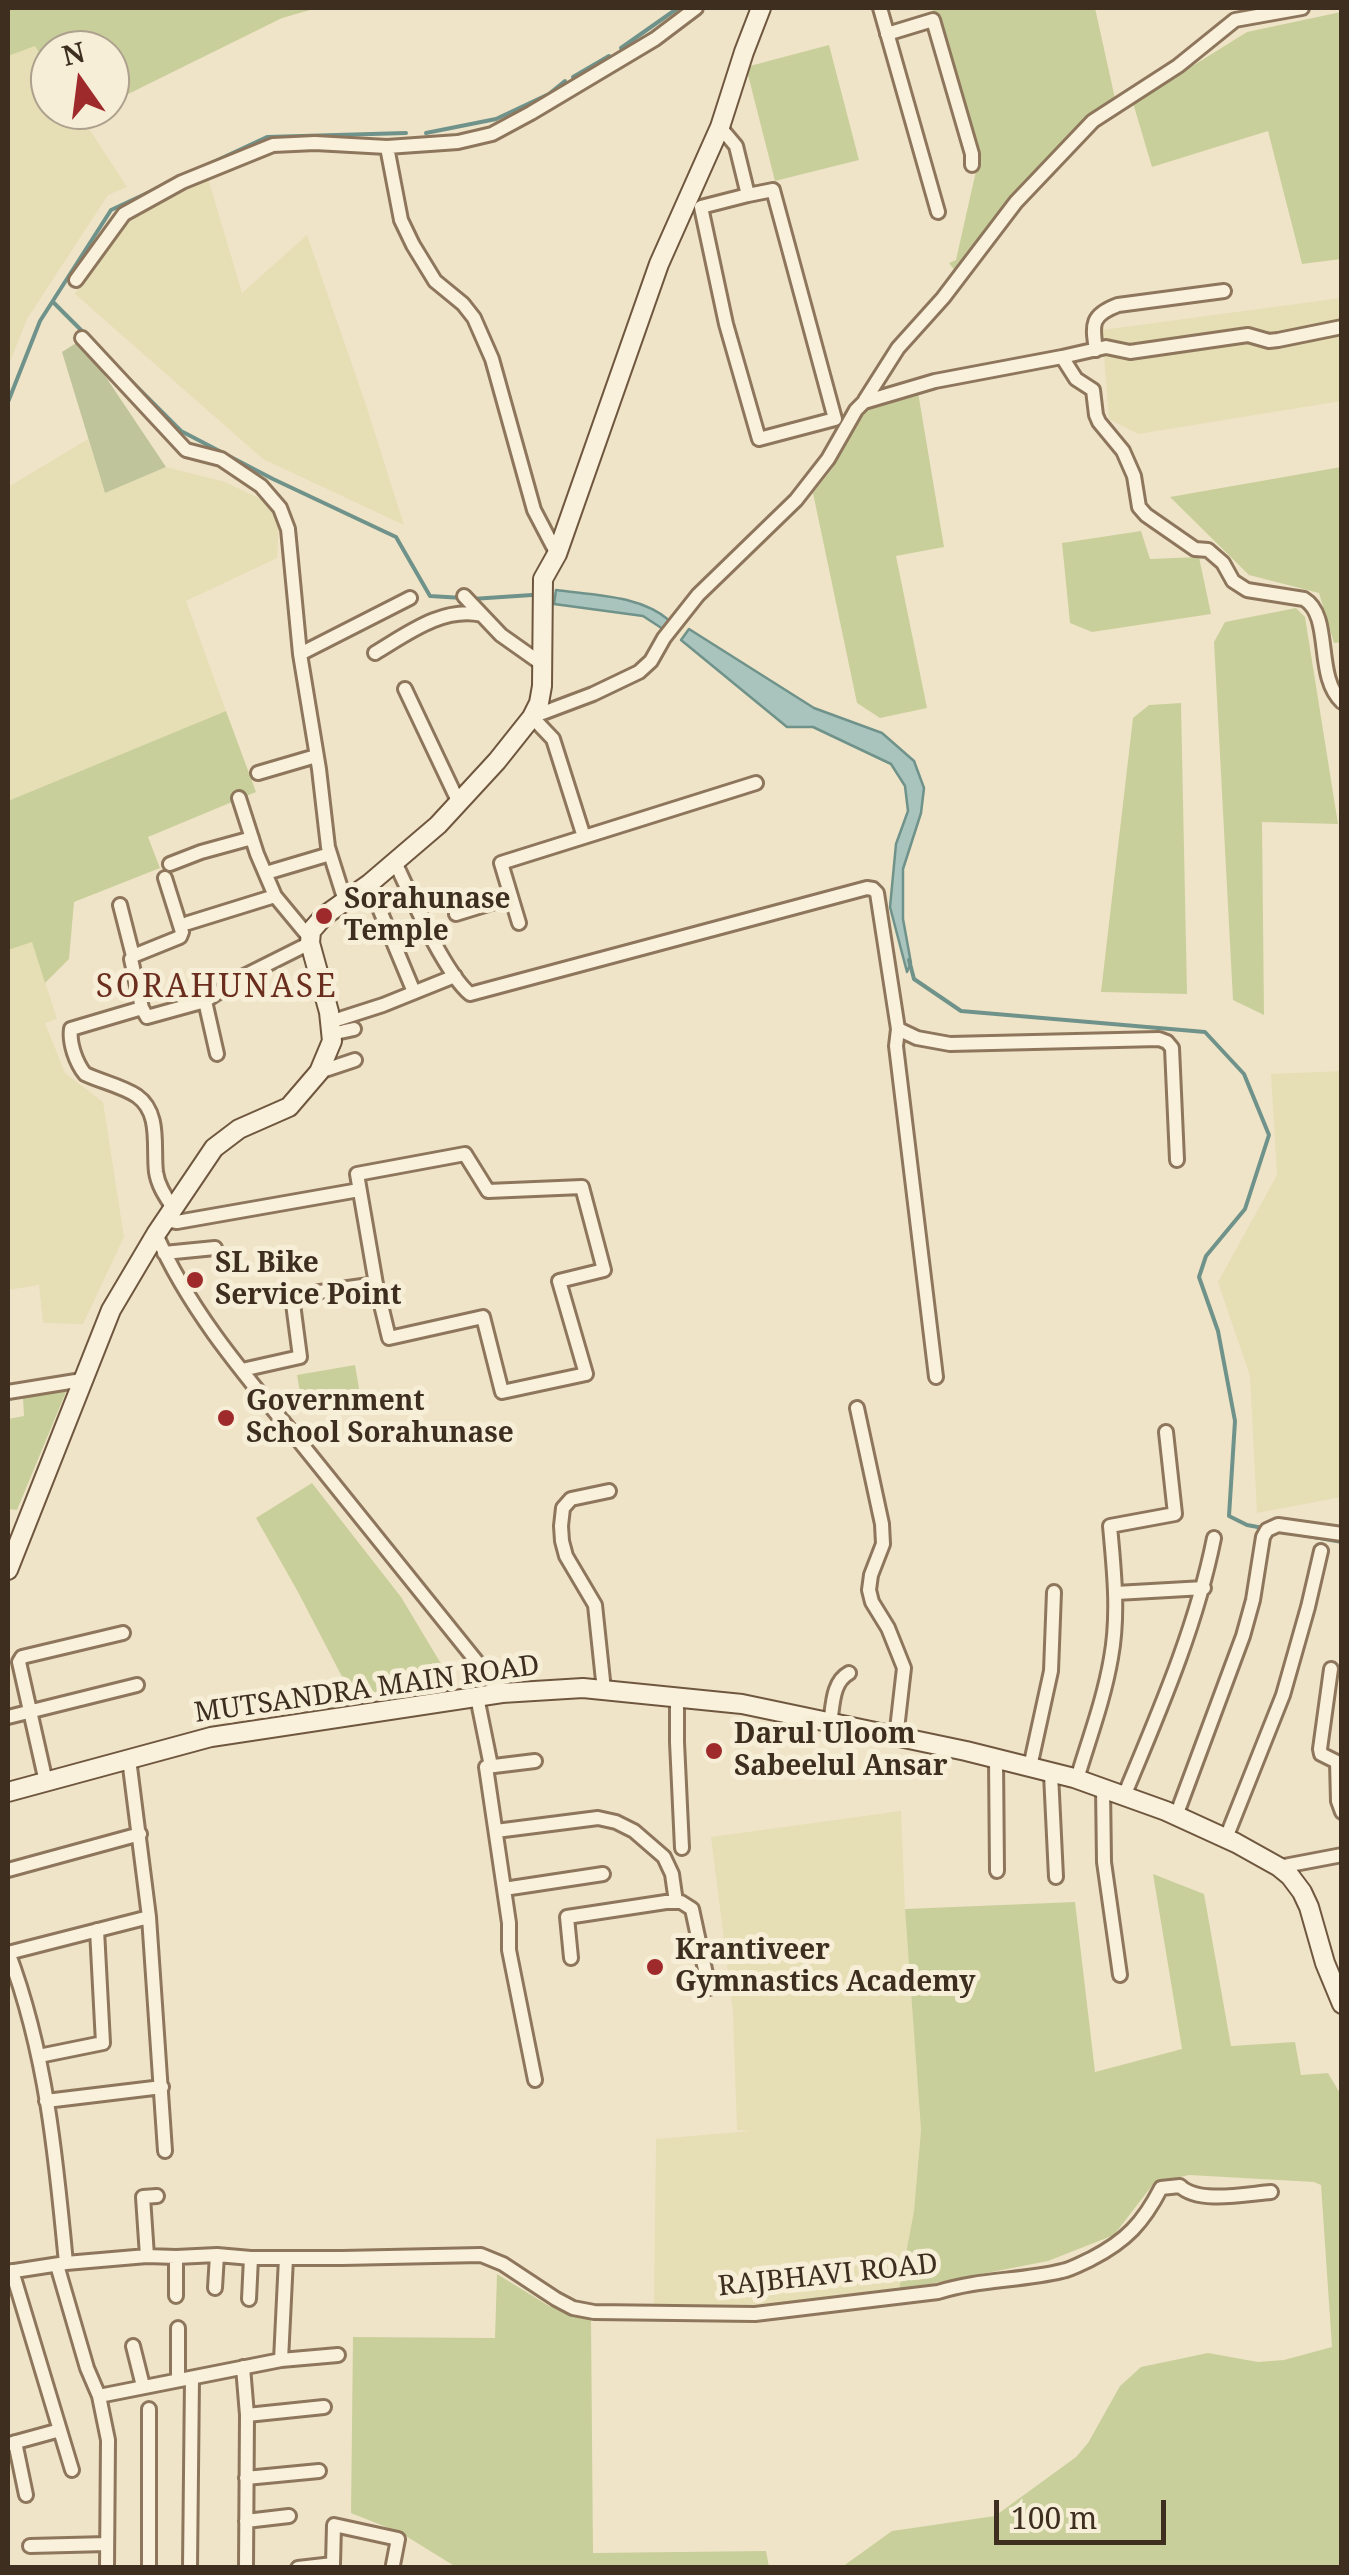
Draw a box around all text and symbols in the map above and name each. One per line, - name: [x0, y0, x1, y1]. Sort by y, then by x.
- north arrow: [30, 30, 130, 130]
- text: N: [58, 32, 89, 74]
- place label: Sorahunase Temple: [344, 883, 511, 949]
- marker: Sorahunase Temple: [313, 905, 335, 927]
- district label: SORAHUNASE: [96, 969, 338, 1007]
- place label: SL Bike Service Point: [215, 1247, 402, 1313]
- marker: SL Bike Service Point: [184, 1269, 206, 1291]
- place label: Government School Sorahunase: [246, 1385, 514, 1451]
- marker: Government School Sorahunase: [215, 1407, 237, 1429]
- street label: MUTSANDRA MAIN ROAD: [192, 1649, 542, 1731]
- place label: Darul Uloom Sabeelul Ansar: [734, 1718, 948, 1784]
- marker: Darul Uloom Sabeelul Ansar: [703, 1740, 725, 1762]
- place label: Krantiveer Gymnastics Academy: [675, 1934, 976, 2000]
- marker: Krantiveer Gymnastics Academy: [644, 1956, 666, 1978]
- street label: RAJBHAVI ROAD: [717, 2248, 939, 2304]
- scale bar: [999, 2480, 1172, 2542]
- text: 100 m: [1011, 2497, 1097, 2538]

